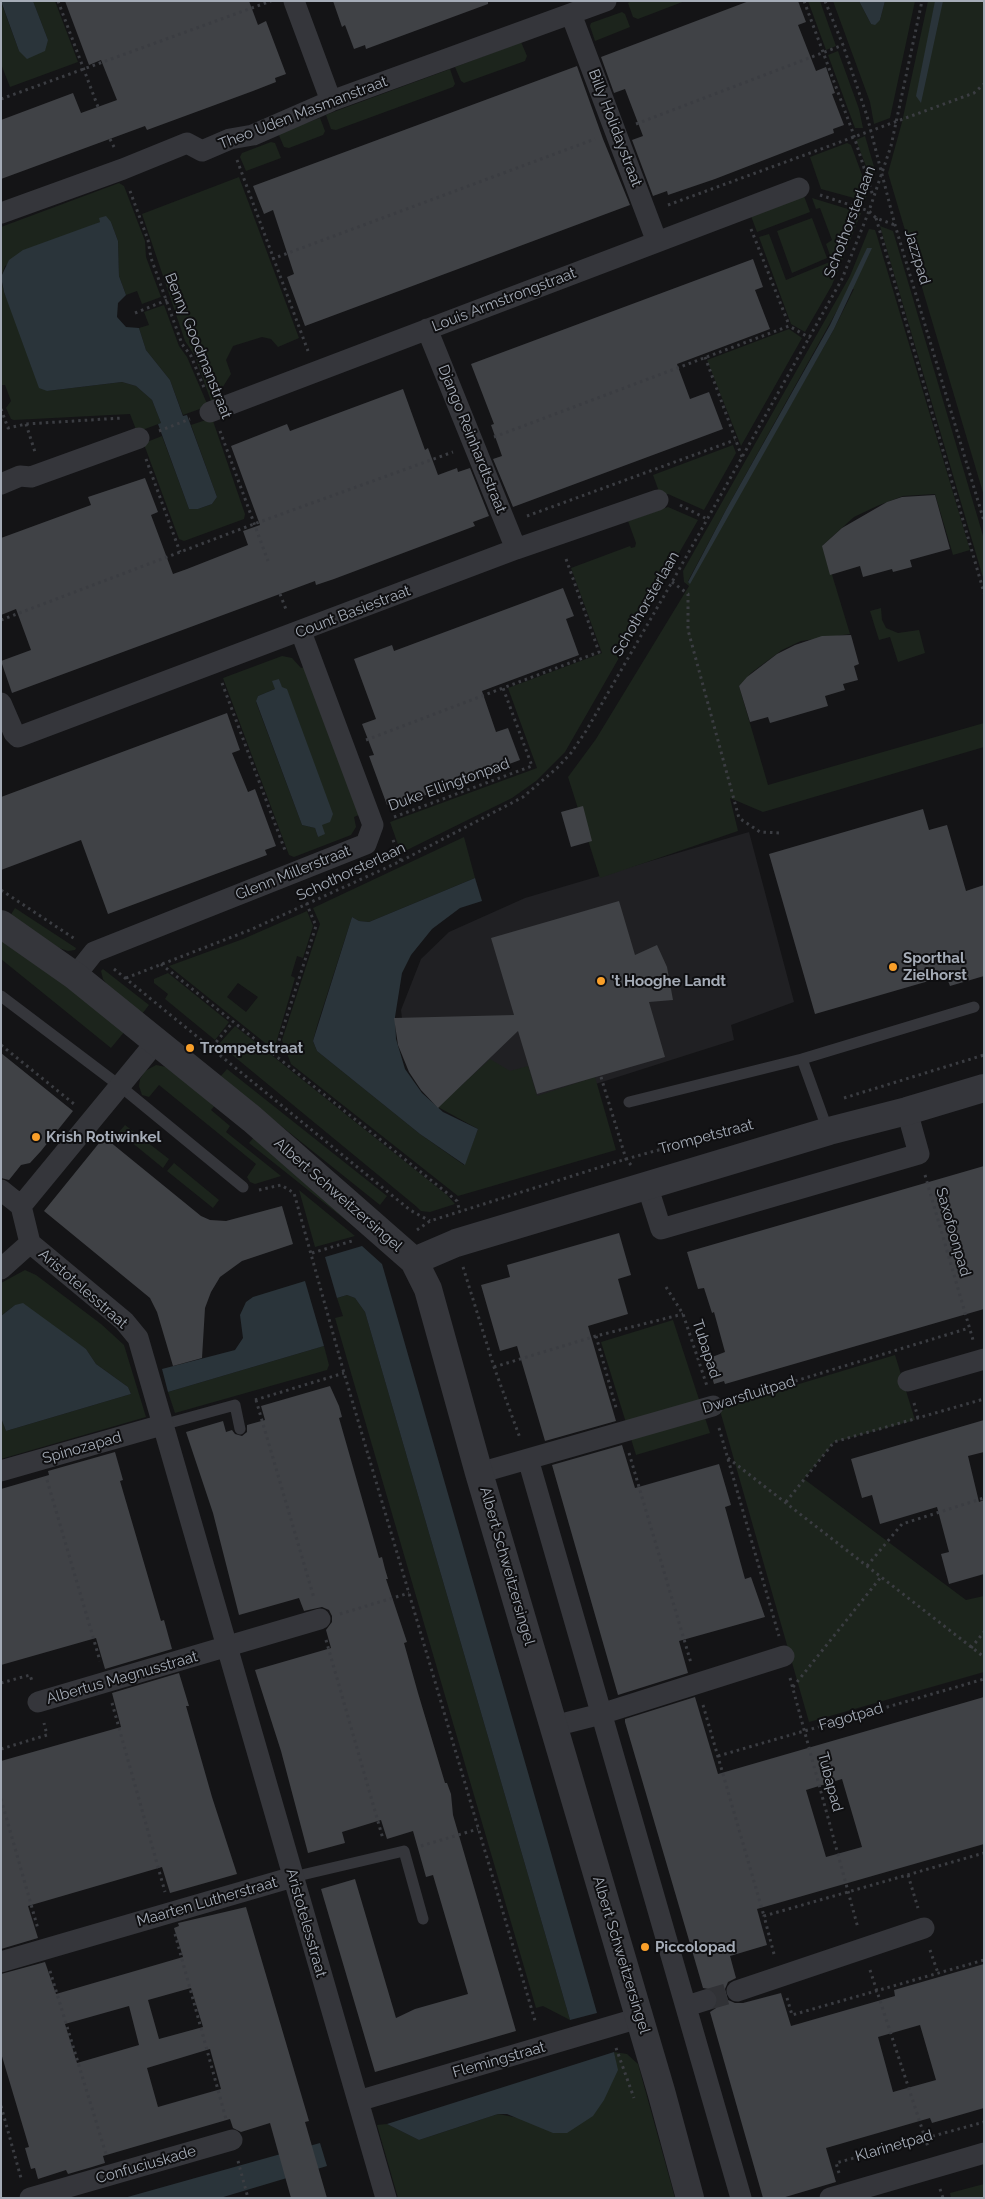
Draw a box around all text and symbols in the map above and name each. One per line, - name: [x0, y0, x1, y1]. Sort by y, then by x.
- street label: Billy Holidaystraat: [584, 67, 646, 189]
- street label: Theo Uden Masmanstraat: [216, 72, 390, 154]
- street label: Schothorsterlaan: [820, 164, 880, 280]
- street label: Jazzpad: [900, 227, 934, 287]
- street label: Louis Armstrongstraat: [429, 264, 579, 336]
- street label: Benny Goodmanstraat: [161, 271, 235, 421]
- street label: Django Reinhardtstraat: [434, 362, 510, 516]
- street label: Schothorsterlaan: [609, 548, 683, 660]
- street label: Count Basiestraat: [293, 582, 413, 642]
- street label: Duke Ellingtonpad: [386, 755, 512, 815]
- street label: Schothorsterlaan: [294, 839, 408, 905]
- street label: Glenn Millerstraat: [233, 842, 353, 904]
- place label: Sporthal Zielhorst: [903, 949, 967, 984]
- marker: Sporthal Zielhorst: [887, 961, 899, 973]
- place label: 't Hooghe Landt: [611, 972, 726, 990]
- marker: 't Hooghe Landt: [595, 975, 607, 987]
- place label: Trompetstraat: [200, 1039, 303, 1057]
- marker: Trompetstraat: [184, 1042, 196, 1054]
- street label: Trompetstraat: [657, 1116, 755, 1158]
- place label: Krish Rotiwinkel: [46, 1128, 161, 1146]
- marker: Krish Rotiwinkel: [30, 1131, 42, 1143]
- street label: Albert Schweitzersingel: [270, 1134, 406, 1256]
- street label: Saxofoonpad: [932, 1186, 974, 1278]
- street label: Aristotelesstraat: [35, 1245, 131, 1333]
- street label: Tubapad: [688, 1317, 724, 1381]
- street label: Dwarsfluitpad: [700, 1372, 798, 1418]
- street label: Spinozapad: [40, 1428, 124, 1468]
- street label: Albert Schweitzersingel: [476, 1485, 538, 1647]
- street label: Albertus Magnusstraat: [44, 1648, 200, 1708]
- street label: Fagotpad: [817, 1699, 885, 1735]
- street label: Tubapad: [813, 1750, 847, 1814]
- street label: Aristotelesstraat: [282, 1867, 330, 1979]
- street label: Maarten Lutherstraat: [135, 1873, 279, 1931]
- street label: Albert Schweitzersingel: [588, 1874, 654, 2036]
- place label: Piccolopad: [655, 1938, 736, 1956]
- marker: Piccolopad: [639, 1941, 651, 1953]
- street label: Flemingstraat: [451, 2038, 547, 2082]
- street label: Klarinetpad: [853, 2126, 935, 2166]
- street label: Confuciuskade: [94, 2142, 198, 2188]

